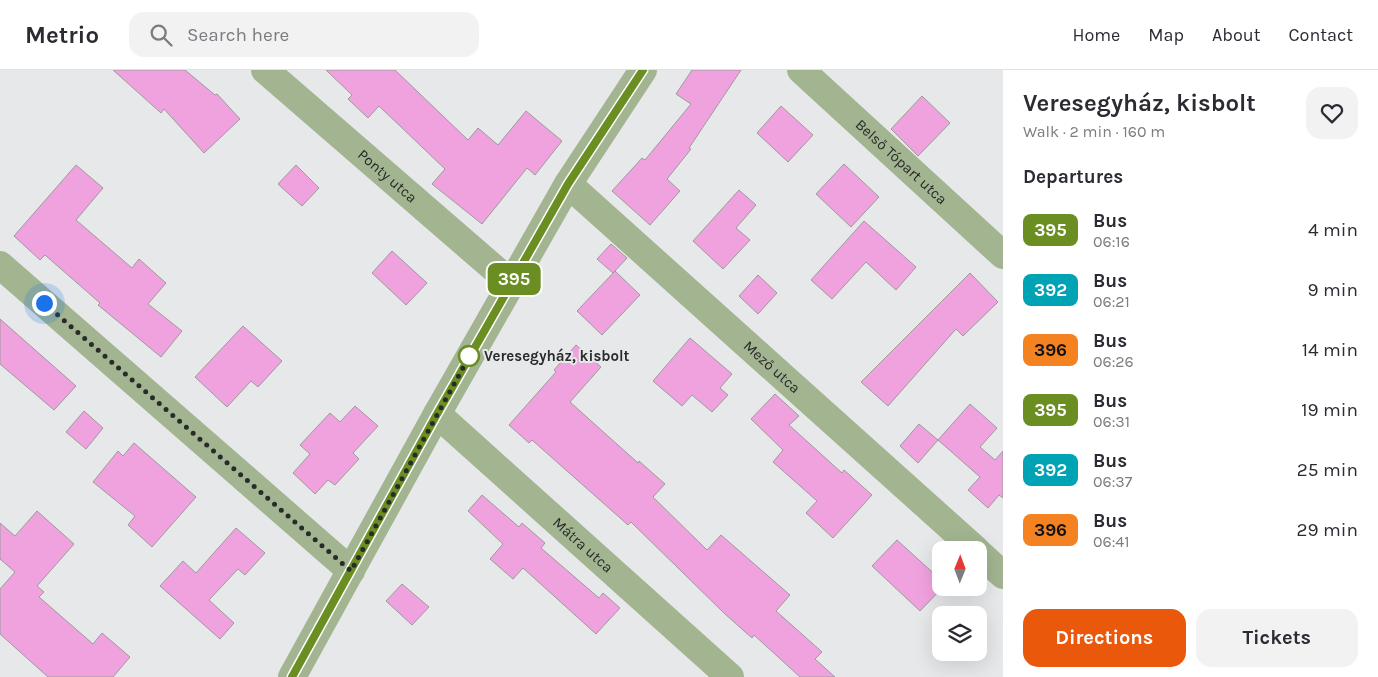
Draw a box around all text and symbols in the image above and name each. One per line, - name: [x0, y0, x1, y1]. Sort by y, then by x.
- search box: [129, 12, 479, 57]
- text: Metrio: [25, 21, 99, 49]
- icon: search: [147, 21, 175, 49]
- text: Search here: [187, 24, 289, 46]
- text: Home: [1072, 24, 1120, 46]
- text: Map: [1148, 24, 1184, 46]
- text: About: [1212, 24, 1261, 46]
- text: Contact: [1289, 24, 1353, 46]
- button: heart: [1306, 87, 1358, 139]
- text: Veresegyház, kisbolt: [1023, 89, 1256, 117]
- street label: Belső Tópart utca: [852, 115, 951, 208]
- text: Walk · 2 min · 160 m: [1023, 122, 1165, 141]
- street label: Ponty utca: [354, 146, 421, 207]
- text: Departures: [1023, 166, 1123, 188]
- text: Bus: [1093, 210, 1127, 232]
- text: 395: [1034, 219, 1067, 241]
- text: 4 min: [1308, 219, 1358, 241]
- text: 06:16: [1093, 232, 1130, 251]
- line badge: 395: [485, 263, 543, 295]
- text: 395: [498, 268, 530, 290]
- text: Bus: [1093, 270, 1127, 292]
- text: 392: [1034, 279, 1067, 301]
- text: 9 min: [1308, 279, 1358, 301]
- your location: [32, 291, 57, 316]
- text: 06:21: [1093, 292, 1130, 311]
- text: Bus: [1093, 330, 1127, 352]
- street label: Mező utca: [740, 337, 804, 397]
- text: 396: [1034, 339, 1067, 361]
- text: 14 min: [1302, 339, 1358, 361]
- marker: Veresegyház, kisbolt: [458, 345, 480, 367]
- place label: Veresegyház, kisbolt: [484, 347, 630, 365]
- text: 06:26: [1093, 352, 1134, 371]
- text: Bus: [1093, 390, 1127, 412]
- text: 395: [1034, 399, 1067, 421]
- text: 19 min: [1301, 399, 1358, 421]
- text: 06:31: [1093, 412, 1130, 431]
- text: Bus: [1093, 450, 1127, 472]
- text: 392: [1034, 459, 1067, 481]
- text: 25 min: [1297, 459, 1358, 481]
- text: 06:37: [1093, 472, 1132, 491]
- text: Bus: [1093, 510, 1127, 532]
- street label: Mátra utca: [549, 513, 617, 577]
- text: 396: [1034, 519, 1067, 541]
- text: 29 min: [1297, 519, 1358, 541]
- text: 06:41: [1093, 532, 1130, 551]
- north arrow: [932, 541, 988, 596]
- map controls: [932, 541, 987, 661]
- button: layers: [932, 606, 987, 661]
- button: Directions: [1023, 609, 1186, 667]
- button: Tickets: [1196, 609, 1358, 667]

